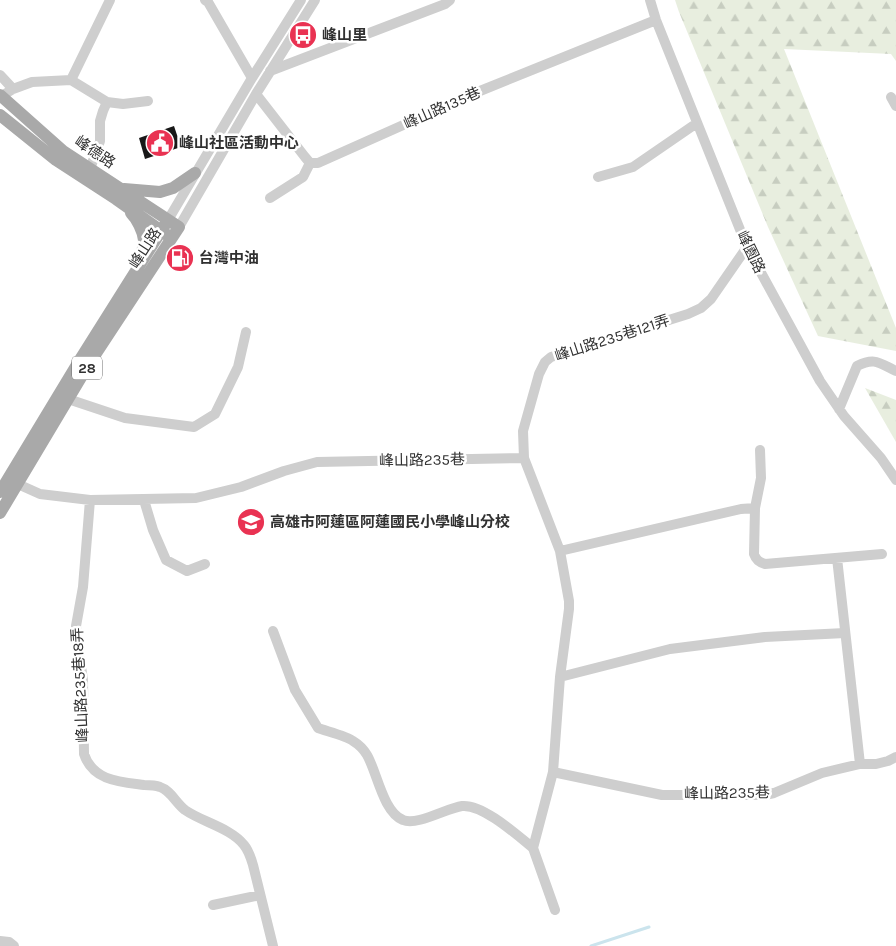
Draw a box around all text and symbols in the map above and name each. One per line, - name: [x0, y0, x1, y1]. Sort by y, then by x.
- bus stop icon: 峰山里: [288, 20, 318, 50]
- place label: 峰山里: [322, 26, 367, 44]
- street label: 峰山路135巷: [401, 83, 483, 133]
- public building icon: 峰山社區活動中心: [145, 128, 175, 158]
- street label: 峰德路: [71, 132, 119, 172]
- place label: 峰山社區活動中心: [179, 134, 299, 152]
- street label: 峰山路: [125, 224, 165, 272]
- street label: 峰園路: [733, 228, 769, 276]
- fuel station icon: 台灣中油: [165, 243, 195, 273]
- place label: 台灣中油: [199, 249, 259, 267]
- street label: 峰山路235巷121弄: [552, 311, 672, 365]
- road number: 28: [72, 356, 102, 379]
- street label: 峰山路235巷: [379, 450, 465, 470]
- school or university icon: 高雄市阿蓮區阿蓮國民小學峰山分校: [236, 507, 266, 537]
- place label: 高雄市阿蓮區阿蓮國民小學峰山分校: [270, 513, 510, 531]
- street label: 峰山路235巷18弄: [68, 627, 92, 743]
- street label: 峰山路235巷: [684, 783, 770, 803]

